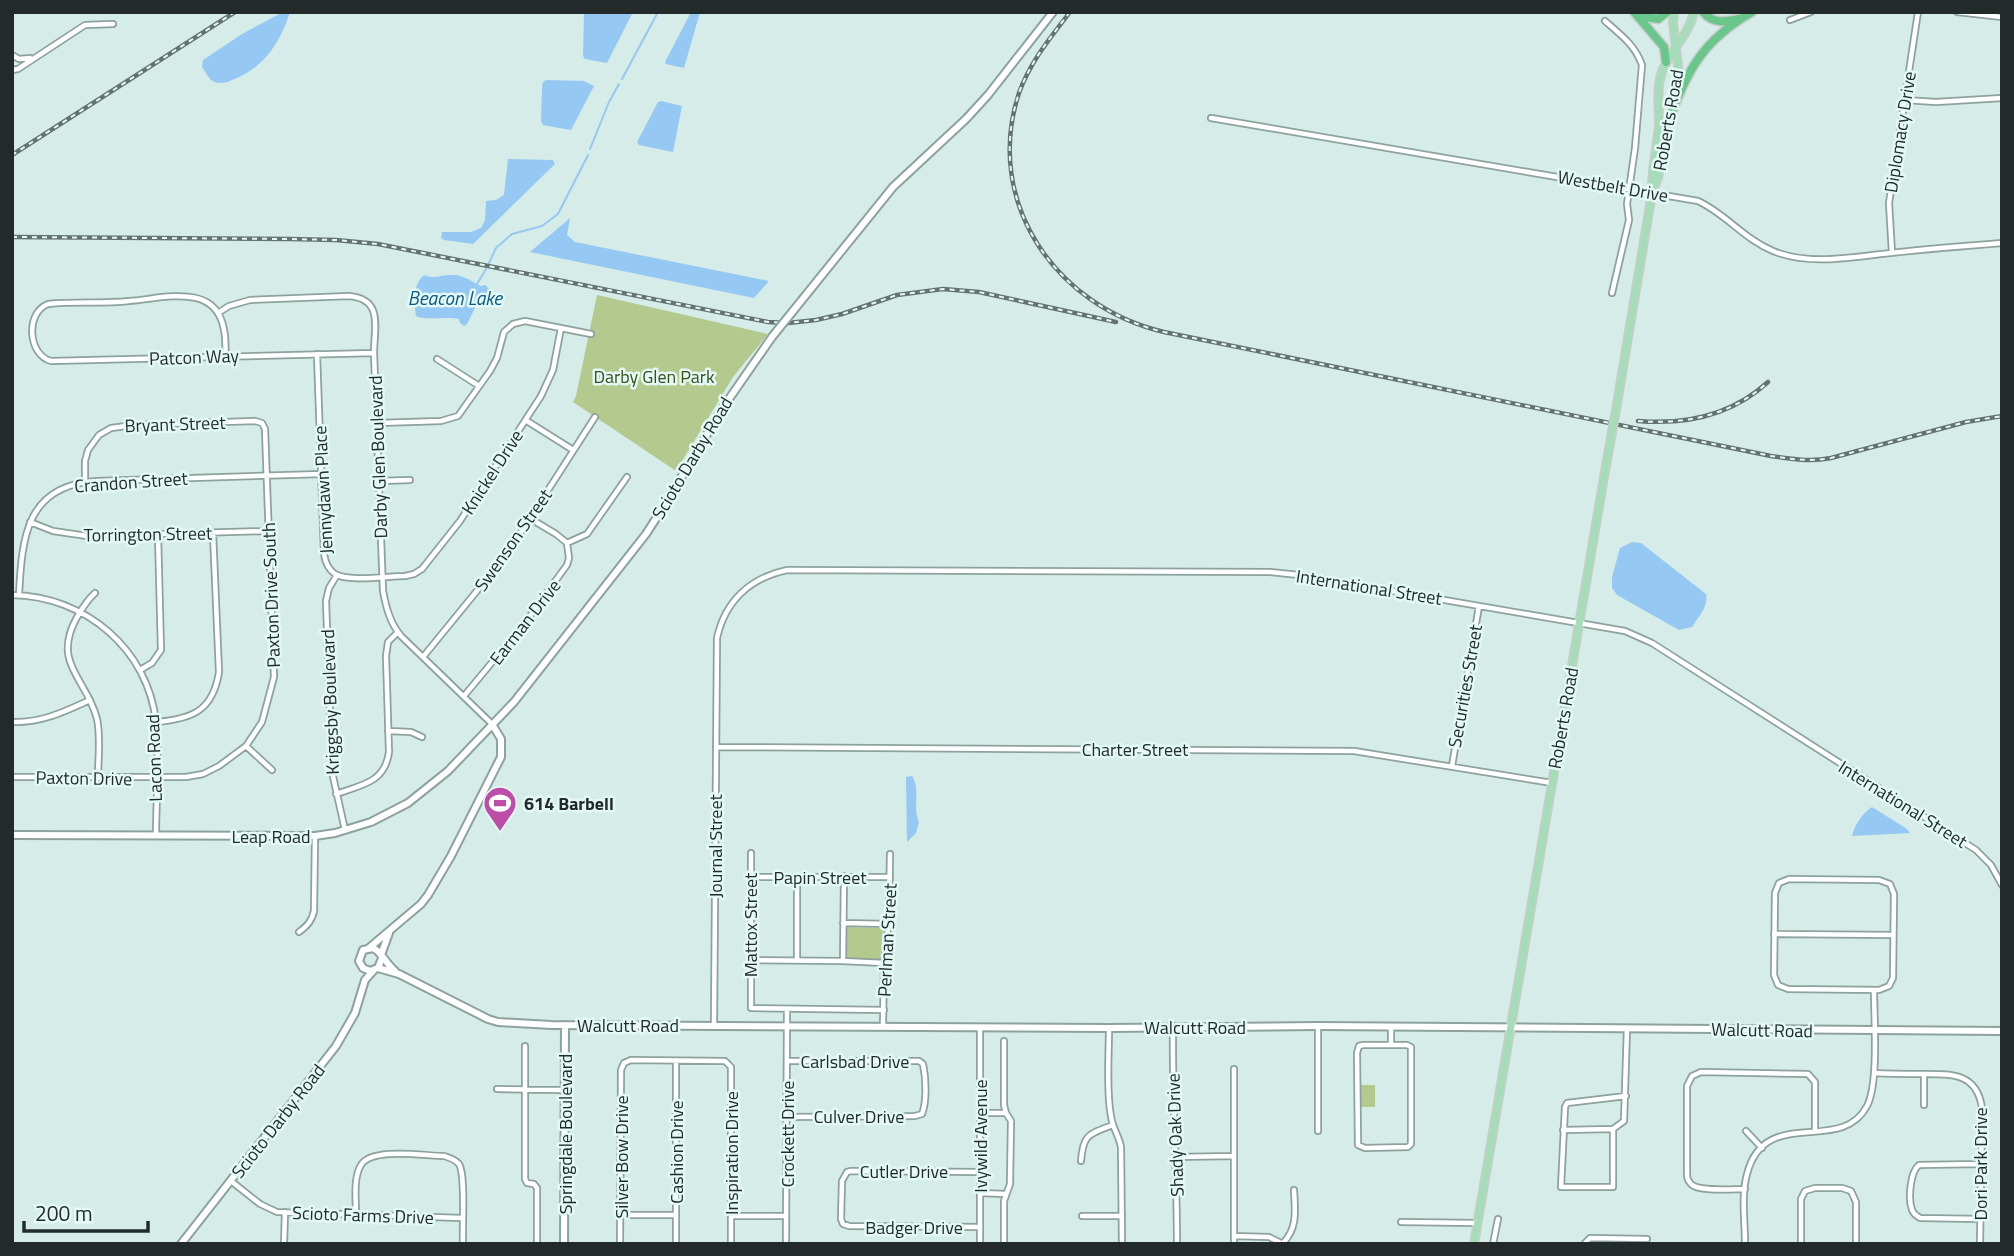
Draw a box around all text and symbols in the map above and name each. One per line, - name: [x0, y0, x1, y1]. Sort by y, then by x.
- street label: Roberts Road: [1646, 67, 1690, 173]
- street label: Diplomacy Drive: [1877, 69, 1923, 195]
- street label: Westbelt Drive: [1556, 163, 1670, 209]
- water label: Beacon Lake: [408, 283, 503, 312]
- street label: Patcon Way: [149, 342, 240, 372]
- park label: Darby Glen Park: [593, 363, 715, 390]
- street label: Darby Glen Boulevard: [362, 375, 394, 539]
- street label: Scioto Darby Road: [645, 392, 739, 524]
- street label: Bryant Street: [124, 409, 227, 439]
- street label: Knickel Drive: [454, 424, 530, 520]
- street label: Jennydawn Place: [306, 425, 340, 555]
- street label: Crandon Street: [73, 465, 189, 499]
- street label: Swenson Street: [468, 483, 559, 597]
- street label: Torrington Street: [84, 519, 213, 549]
- street label: Paxton Drive South: [255, 522, 287, 668]
- street label: International Street: [1294, 562, 1445, 612]
- street label: Earman Drive: [483, 573, 567, 671]
- street label: Securities Street: [1441, 622, 1489, 750]
- street label: Kriggsby Boulevard: [314, 629, 346, 775]
- street label: Roberts Road: [1541, 665, 1585, 771]
- street label: Lacon Road: [139, 714, 169, 802]
- street label: Charter Street: [1082, 736, 1189, 763]
- street label: International Street: [1833, 754, 1973, 855]
- street label: Paxton Drive: [35, 764, 133, 792]
- sports icon: 614 Barbell: [481, 784, 519, 833]
- place label: 614 Barbell: [524, 790, 614, 817]
- street label: Journal Street: [702, 794, 729, 898]
- street label: Leap Road: [231, 823, 311, 850]
- street label: Papin Street: [773, 864, 867, 891]
- street label: Mattox Street: [737, 872, 764, 977]
- street label: Perlman Street: [871, 882, 904, 998]
- street label: Walcutt Road: [577, 1012, 679, 1039]
- street label: Walcutt Road: [1144, 1014, 1246, 1041]
- street label: Walcutt Road: [1711, 1016, 1813, 1044]
- street label: Carlsbad Drive: [801, 1048, 909, 1075]
- street label: Springdale Boulevard: [552, 1054, 579, 1214]
- street label: Scioto Darby Road: [225, 1058, 331, 1184]
- street label: Shady Oak Drive: [1159, 1073, 1191, 1197]
- street label: Ivywild Avenue: [967, 1079, 994, 1193]
- street label: Crockett Drive: [774, 1081, 801, 1187]
- street label: Inspiration Drive: [718, 1091, 745, 1215]
- street label: Silver Bow Drive: [608, 1095, 635, 1219]
- street label: Cashion Drive: [663, 1100, 690, 1204]
- street label: Culver Drive: [814, 1103, 904, 1130]
- street label: Dori Park Drive: [1967, 1107, 1994, 1221]
- street label: Cutler Drive: [860, 1158, 948, 1185]
- scale bar: [24, 1190, 149, 1234]
- text: 200 m: [35, 1197, 92, 1229]
- street label: Scioto Farms Drive: [292, 1199, 434, 1231]
- street label: Badger Drive: [865, 1214, 963, 1241]

